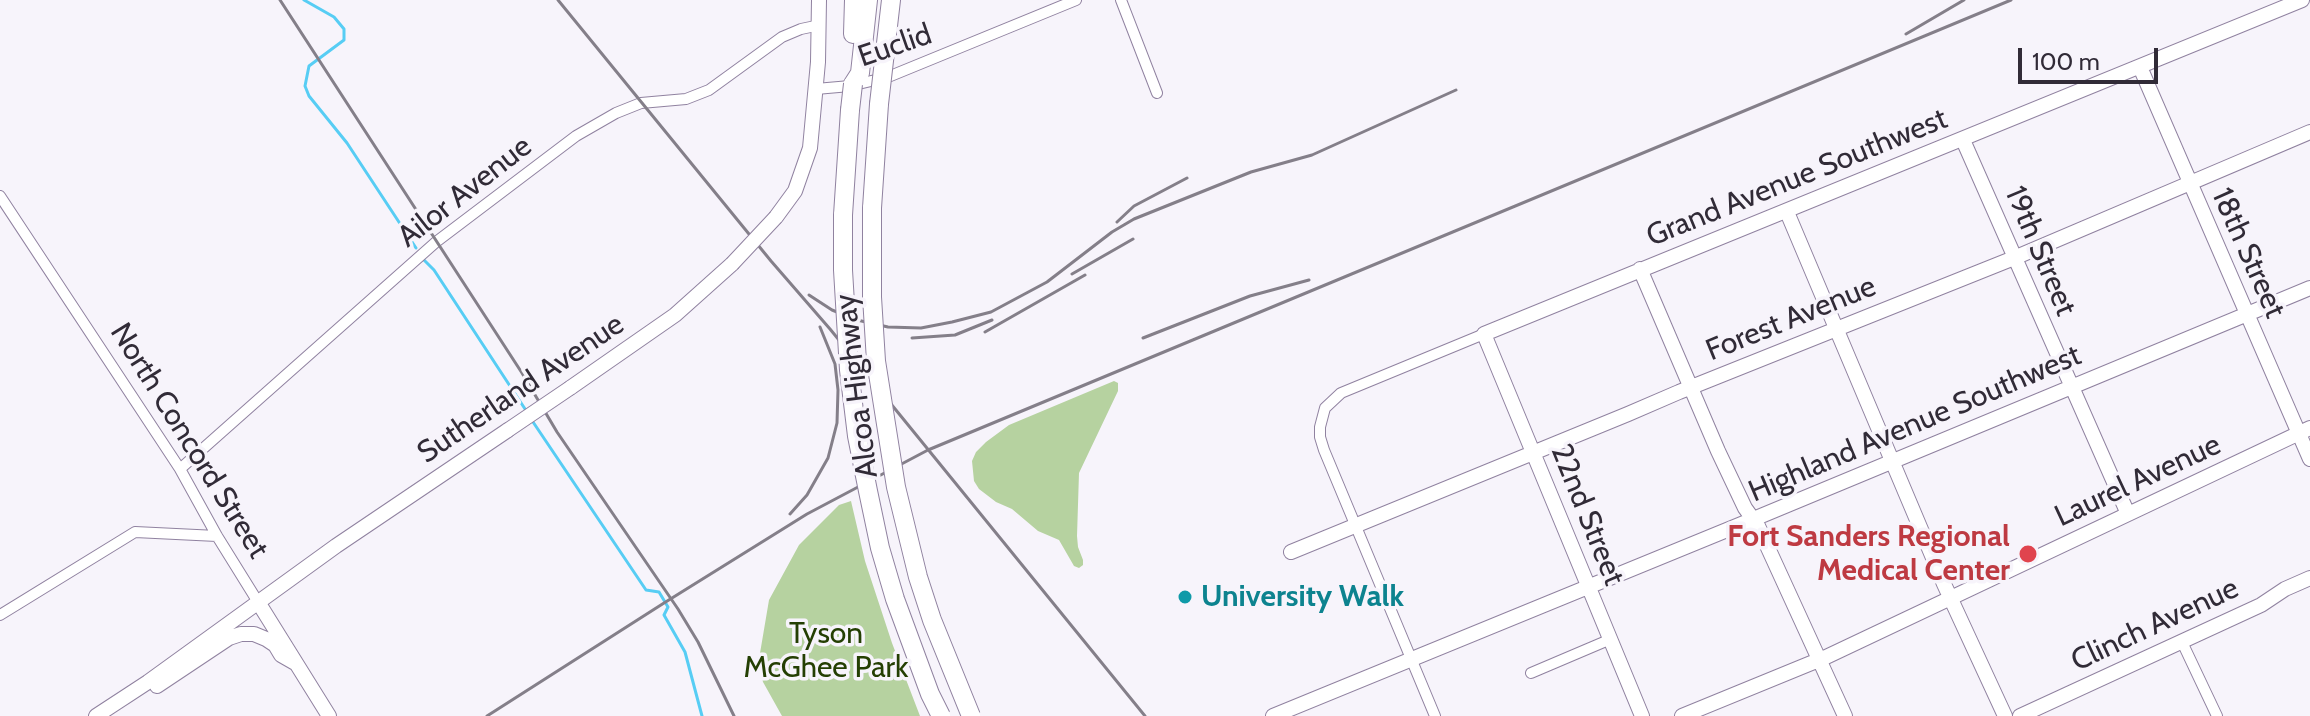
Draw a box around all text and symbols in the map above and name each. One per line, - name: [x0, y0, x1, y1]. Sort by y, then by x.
- street label: Euclid: [853, 17, 937, 75]
- scale bar: [2022, 32, 2162, 82]
- text: 100 m: [2032, 47, 2100, 76]
- street label: Grand Avenue Southwest: [1641, 101, 1953, 255]
- street label: Ailor Avenue: [391, 129, 539, 255]
- street label: 19th Street: [1997, 181, 2083, 321]
- street label: 18th Street: [2203, 183, 2293, 323]
- street label: Forest Avenue: [1701, 269, 1881, 369]
- street label: Alcoa Highway: [828, 292, 886, 480]
- street label: Sutherland Avenue: [411, 307, 631, 471]
- street label: North Concord Street: [102, 317, 276, 565]
- street label: Highland Avenue Southwest: [1743, 338, 2087, 510]
- street label: Laurel Avenue: [2049, 427, 2227, 535]
- street label: 22nd Street: [1542, 439, 1632, 591]
- place label: Fort Sanders Regional Medical Center: [1727, 519, 2010, 590]
- marker: Fort Sanders Regional Medical Center: [2017, 543, 2039, 565]
- street label: Clinch Avenue: [2066, 571, 2244, 679]
- place label: University Walk: [1201, 579, 1404, 615]
- marker: University Walk: [1176, 588, 1194, 606]
- park label: Tyson McGhee Park: [743, 616, 909, 686]

